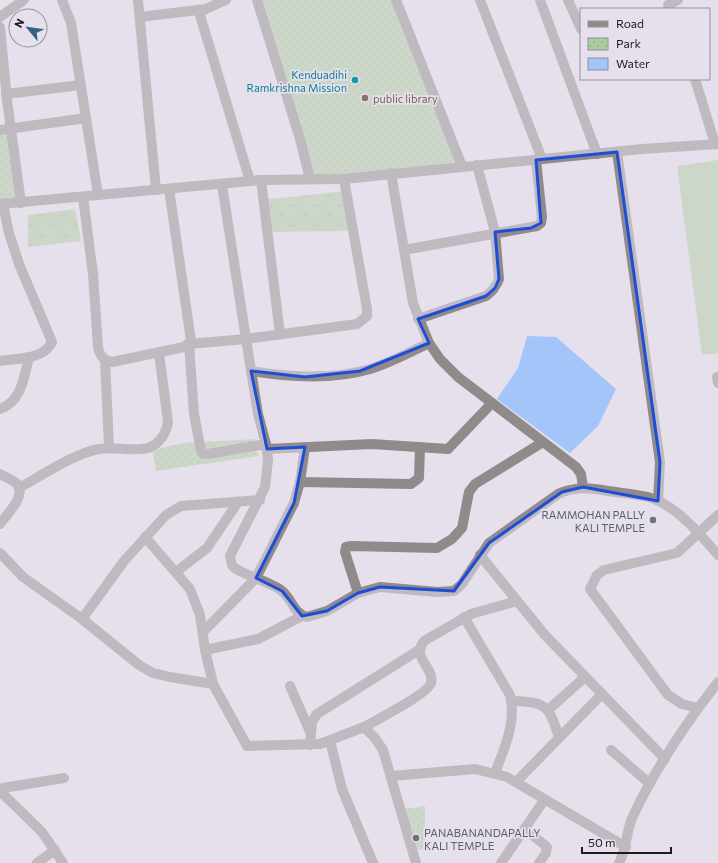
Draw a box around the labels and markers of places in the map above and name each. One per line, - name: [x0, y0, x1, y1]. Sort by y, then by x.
- place label: Kenduadihi Ramkrishna Mission: [247, 68, 347, 94]
- marker: Kenduadihi Ramkrishna Mission: [350, 75, 360, 85]
- place label: public library: [373, 92, 438, 105]
- marker: public library: [360, 93, 370, 103]
- place label: RAMMOHAN PALLY KALI TEMPLE: [541, 508, 645, 534]
- marker: RAMMOHAN PALLY KALI TEMPLE: [648, 515, 658, 525]
- place label: PANABANANDAPALLY KALI TEMPLE: [424, 826, 540, 852]
- marker: PANABANANDAPALLY KALI TEMPLE: [411, 833, 421, 843]

